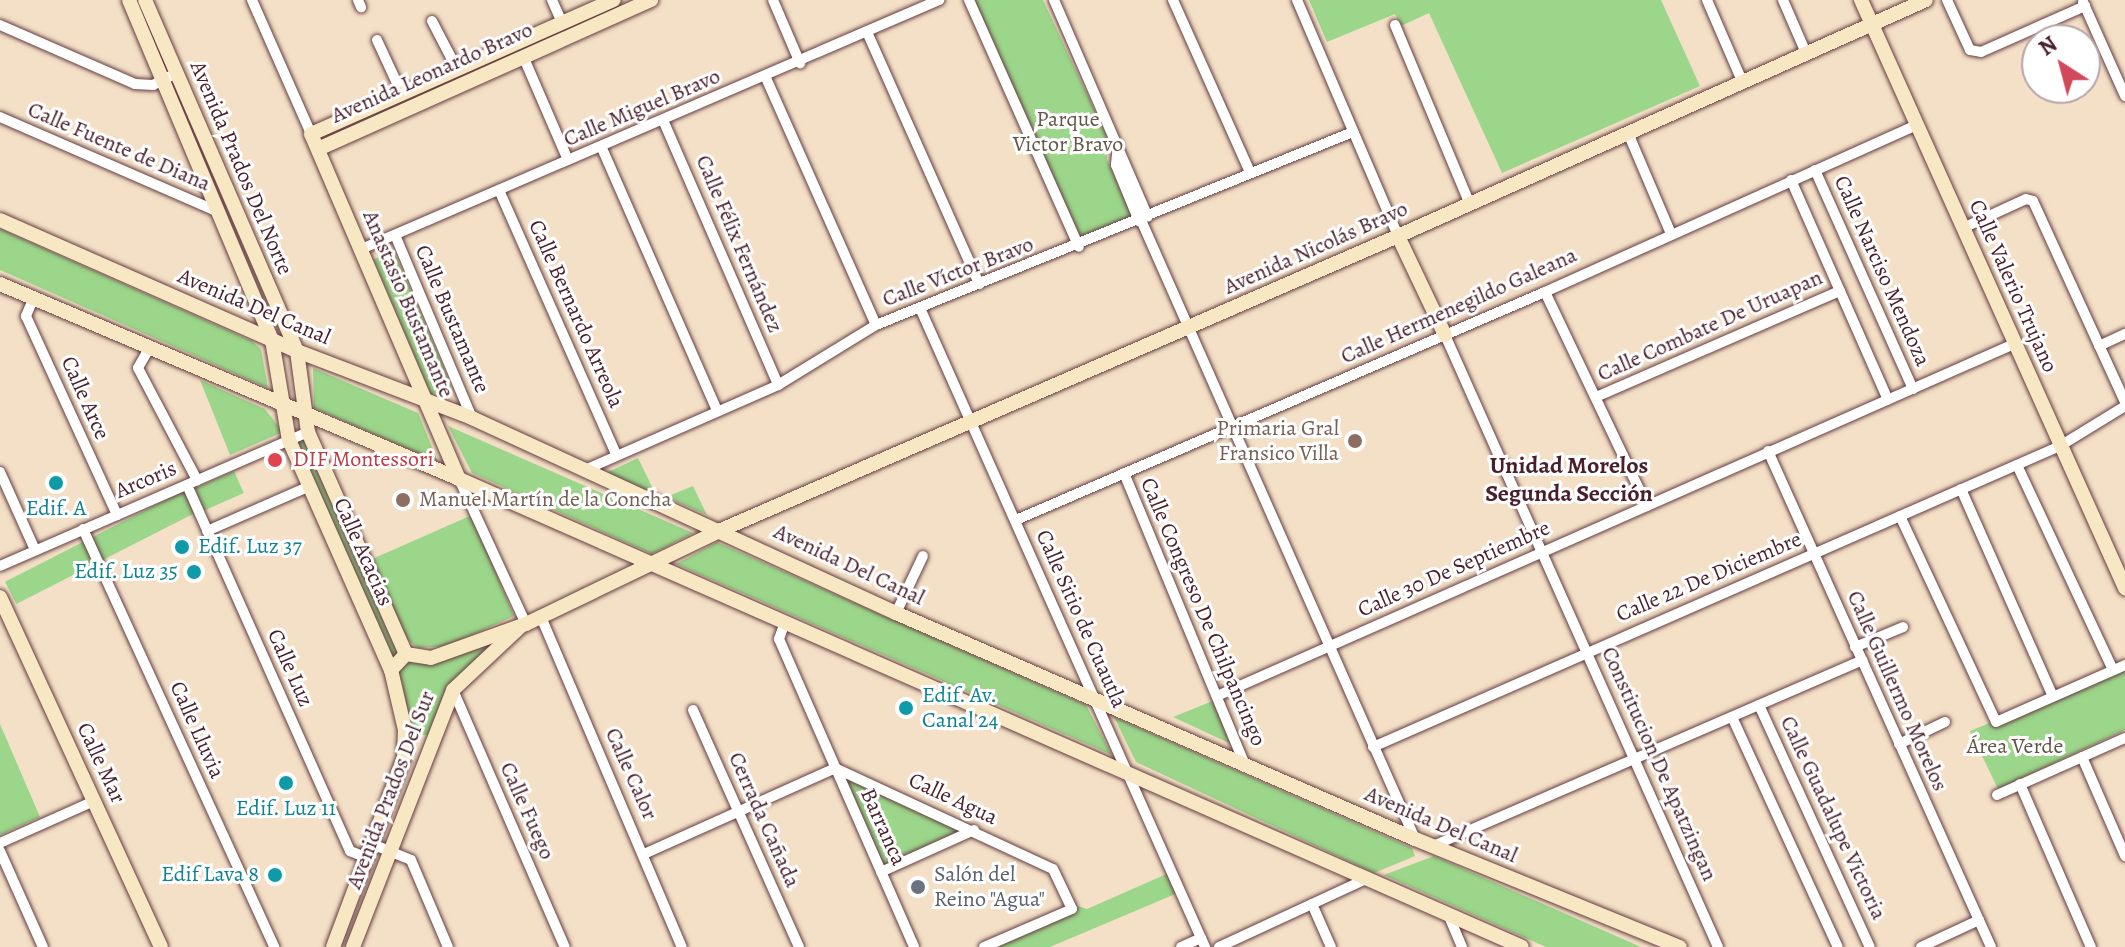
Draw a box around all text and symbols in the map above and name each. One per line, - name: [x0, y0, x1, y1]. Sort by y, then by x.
- street label: Avenida Leonardo Bravo: [327, 17, 537, 129]
- north arrow: [2021, 24, 2101, 104]
- text: N: [2033, 29, 2063, 63]
- street label: Avenida Prados Del Norte: [184, 57, 298, 279]
- street label: Calle Miguel Bravo: [560, 63, 724, 153]
- street label: Calle Fuente de Diana: [24, 97, 214, 197]
- park label: Parque Victor Bravo: [1013, 106, 1123, 158]
- street label: Calle Félix Fernández: [690, 151, 788, 337]
- street label: Calle Narciso Mendoza: [1828, 172, 1936, 370]
- street label: Calle Valerio Trujano: [1963, 195, 2063, 377]
- street label: Avenida Nicolás Bravo: [1220, 196, 1412, 300]
- street label: Anastasio Bustamante: [357, 207, 459, 401]
- street label: Calle Bernardo Arreola: [523, 216, 629, 412]
- street label: Calle Víctor Bravo: [879, 231, 1037, 313]
- street label: Calle Bustamante: [409, 241, 495, 397]
- street label: Calle Hermenegildo Galeana: [1337, 242, 1581, 370]
- street label: Avenida Del Canal: [174, 263, 334, 351]
- street label: Calle Combate De Uruapan: [1594, 264, 1826, 388]
- street label: Calle Arce: [55, 352, 115, 444]
- place label: Primaria Gral Fransico Villa: [1217, 415, 1339, 466]
- marker: Primaria Gral Fransico Villa: [1346, 432, 1364, 450]
- place label: DIF Montessori: [293, 447, 434, 473]
- marker: DIF Montessori: [264, 449, 286, 471]
- district label: Unidad Morelos Segunda Sección: [1485, 452, 1653, 508]
- street label: Arcoris: [111, 455, 181, 505]
- marker: Edif. A: [47, 474, 65, 492]
- street label: Calle Congreso De Chilpancingo: [1134, 474, 1272, 750]
- place label: Manuel Martín de la Concha: [419, 487, 672, 513]
- marker: Manuel Martín de la Concha: [394, 491, 412, 509]
- street label: Calle Acacias: [327, 494, 399, 610]
- place label: Edif. A: [26, 496, 86, 522]
- street label: Calle 30 De Septiembre: [1354, 515, 1554, 623]
- street label: Avenida Del Canal: [769, 519, 929, 611]
- street label: Calle Sitio de Cuautla: [1030, 526, 1132, 712]
- street label: Calle 22 De Diciembre: [1612, 526, 1806, 628]
- place label: Edif. Luz 37: [198, 534, 302, 560]
- marker: Edif. Luz 37: [173, 538, 191, 556]
- place label: Edif. Luz 35: [74, 559, 178, 585]
- marker: Edif. Luz 35: [185, 563, 203, 581]
- street label: Calle Guillermo Morelos: [1841, 587, 1953, 795]
- street label: Calle Luz: [261, 625, 319, 711]
- street label: Constitucion De Apatzingan: [1595, 643, 1723, 885]
- street label: Calle Lluvia: [164, 677, 230, 783]
- place label: Edif. Av. Canal 24: [922, 682, 998, 734]
- street label: Avenida Prados Del Sur: [341, 687, 441, 893]
- marker: Edif. Av. Canal 24: [897, 699, 915, 717]
- street label: Calle Guadalupe Victoria: [1774, 712, 1892, 924]
- street label: Calle Mar: [71, 718, 131, 808]
- street label: Calle Calor: [599, 724, 663, 824]
- park label: Área Verde: [1967, 734, 2063, 760]
- street label: Cerrada Cañada: [722, 748, 806, 892]
- street label: Calle Fuego: [494, 758, 560, 864]
- street label: Calle Agua: [904, 767, 1002, 831]
- marker: Edif. Luz 11: [277, 774, 295, 792]
- street label: Avenida Del Canal: [1361, 781, 1521, 869]
- street label: Barranca: [854, 784, 912, 870]
- place label: Edif. Luz 11: [236, 796, 336, 822]
- place label: Salón del Reino "Agua": [934, 861, 1045, 912]
- place label: Edif Lava 8: [161, 862, 259, 888]
- marker: Edif Lava 8: [266, 866, 284, 884]
- marker: Salón del Reino "Agua": [909, 878, 927, 896]

